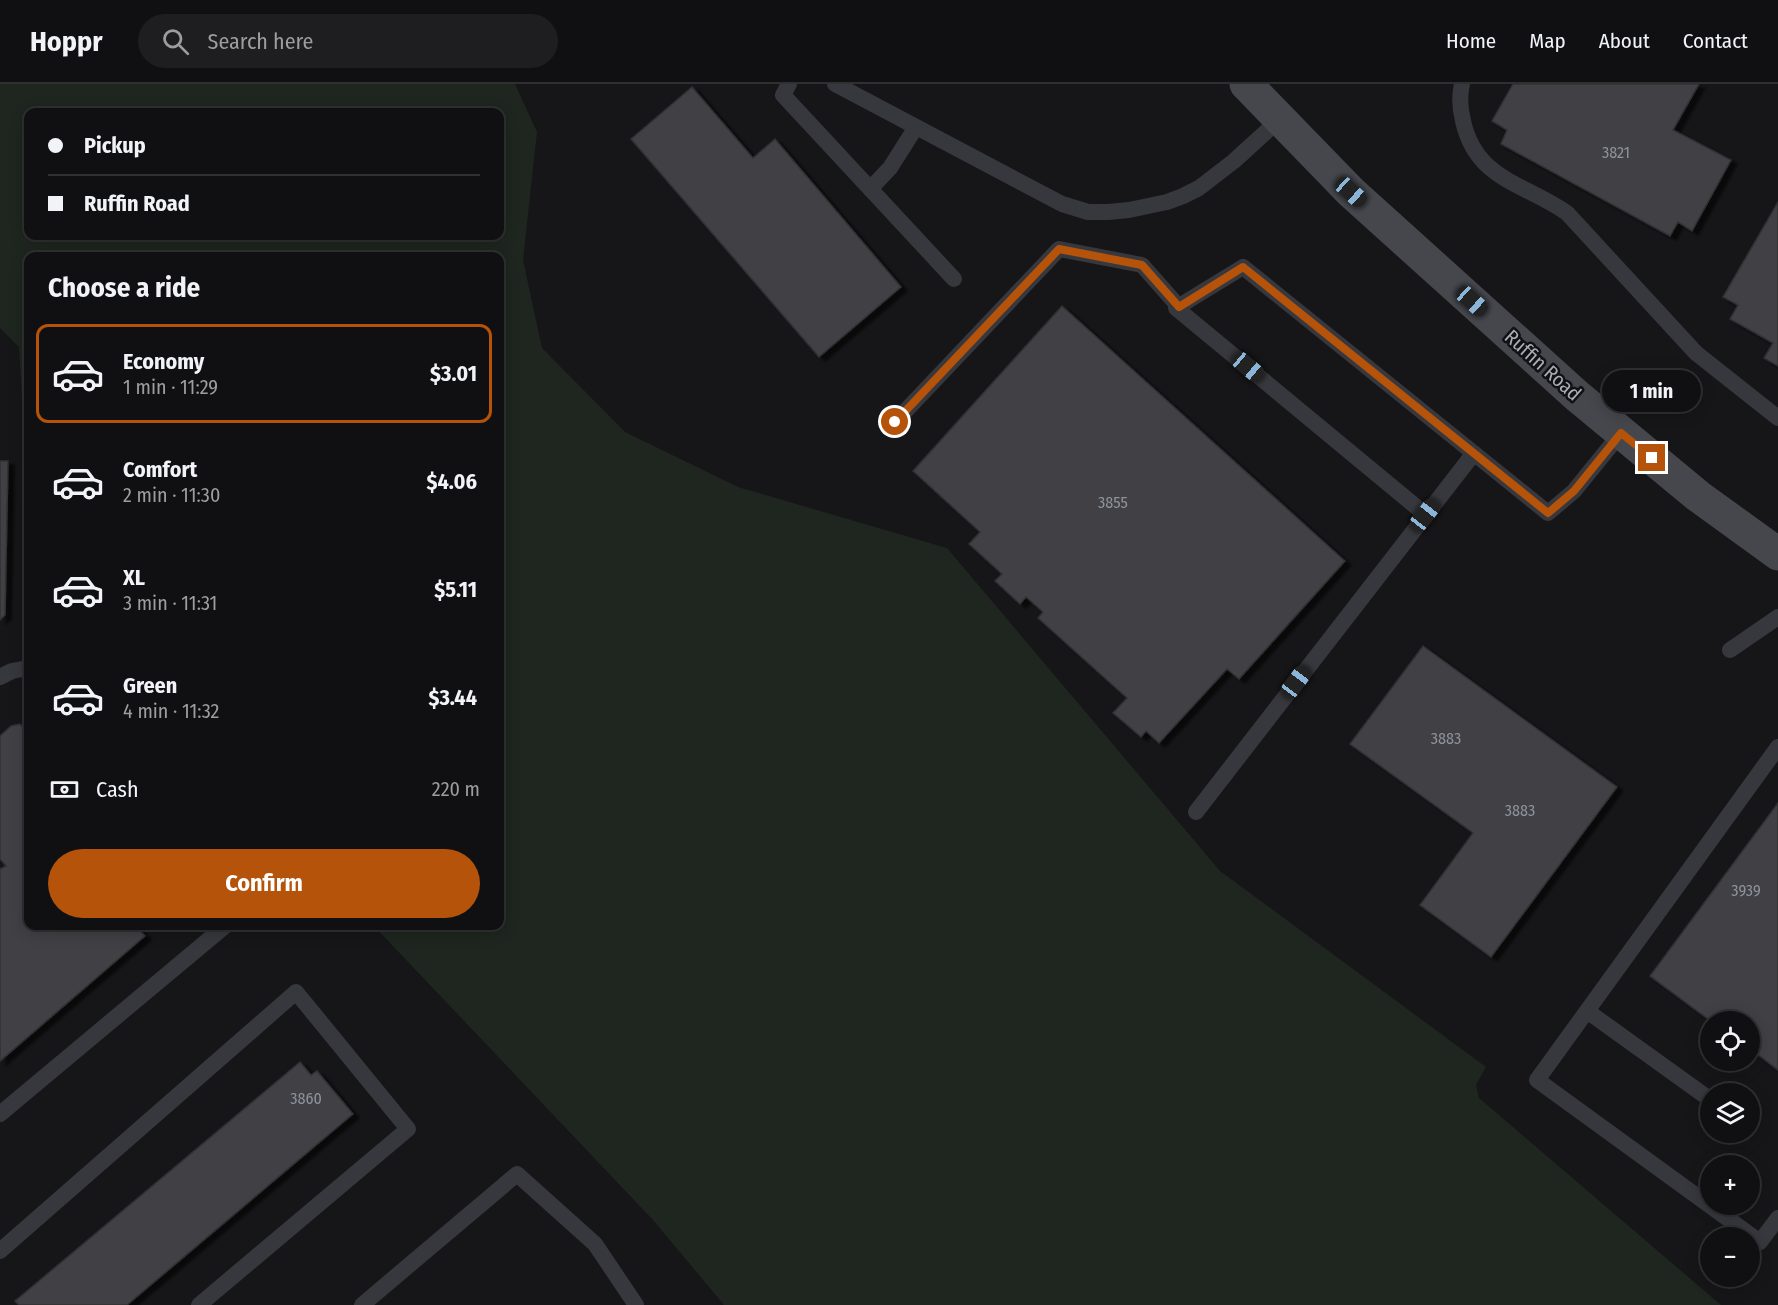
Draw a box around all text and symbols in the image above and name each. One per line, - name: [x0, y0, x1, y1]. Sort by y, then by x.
- search box: [138, 14, 558, 68]
- text: Hoppr: [30, 25, 102, 58]
- icon: search: [159, 25, 192, 58]
- text: Search here: [207, 28, 313, 55]
- text: Home: [1446, 28, 1496, 54]
- text: Map: [1529, 28, 1566, 54]
- text: About: [1599, 28, 1650, 54]
- text: Contact: [1683, 28, 1748, 54]
- text: Pickup: [84, 132, 146, 159]
- house number: 3821: [1602, 143, 1630, 162]
- car: [1332, 173, 1370, 211]
- text: Ruffin Road: [84, 190, 190, 217]
- text: Choose a ride: [48, 272, 200, 304]
- car: [1453, 282, 1491, 320]
- street label: Ruffin Road: [1500, 324, 1586, 406]
- icon: car: [51, 347, 105, 401]
- text: Economy: [123, 348, 204, 375]
- car: [1228, 349, 1268, 385]
- text: $3.01: [430, 360, 477, 387]
- callout: 1 min: [1602, 371, 1702, 413]
- text: 1 min · 11:29: [123, 375, 218, 399]
- text: 1 min: [1630, 379, 1673, 403]
- route start: [881, 408, 908, 435]
- route end: [1638, 444, 1665, 471]
- icon: car: [51, 455, 105, 509]
- text: Comfort: [123, 456, 197, 483]
- text: $4.06: [426, 468, 477, 495]
- text: 2 min · 11:30: [123, 483, 220, 507]
- house number: 3855: [1098, 493, 1128, 512]
- car: [1407, 495, 1443, 535]
- icon: car: [51, 563, 105, 617]
- text: XL: [123, 564, 145, 591]
- text: $5.11: [434, 576, 477, 603]
- text: 3 min · 11:31: [123, 591, 217, 615]
- car: [1278, 662, 1314, 702]
- icon: car: [51, 671, 105, 725]
- text: Green: [123, 672, 177, 699]
- text: $3.44: [428, 684, 477, 711]
- text: 4 min · 11:32: [123, 699, 219, 723]
- house number: 3883: [1431, 729, 1461, 748]
- icon: cash: [48, 773, 81, 806]
- text: Cash: [96, 776, 139, 803]
- text: 220 m: [432, 777, 480, 801]
- house number: 3883: [1505, 801, 1535, 820]
- button: Confirm: [48, 849, 480, 918]
- house number: 3939: [1731, 881, 1761, 900]
- map controls: [1700, 1011, 1760, 1287]
- button: locate: [1700, 1011, 1760, 1071]
- button: layers: [1700, 1083, 1760, 1143]
- house number: 3860: [290, 1089, 322, 1108]
- button: +: [1700, 1155, 1760, 1215]
- button: −: [1700, 1227, 1760, 1287]

